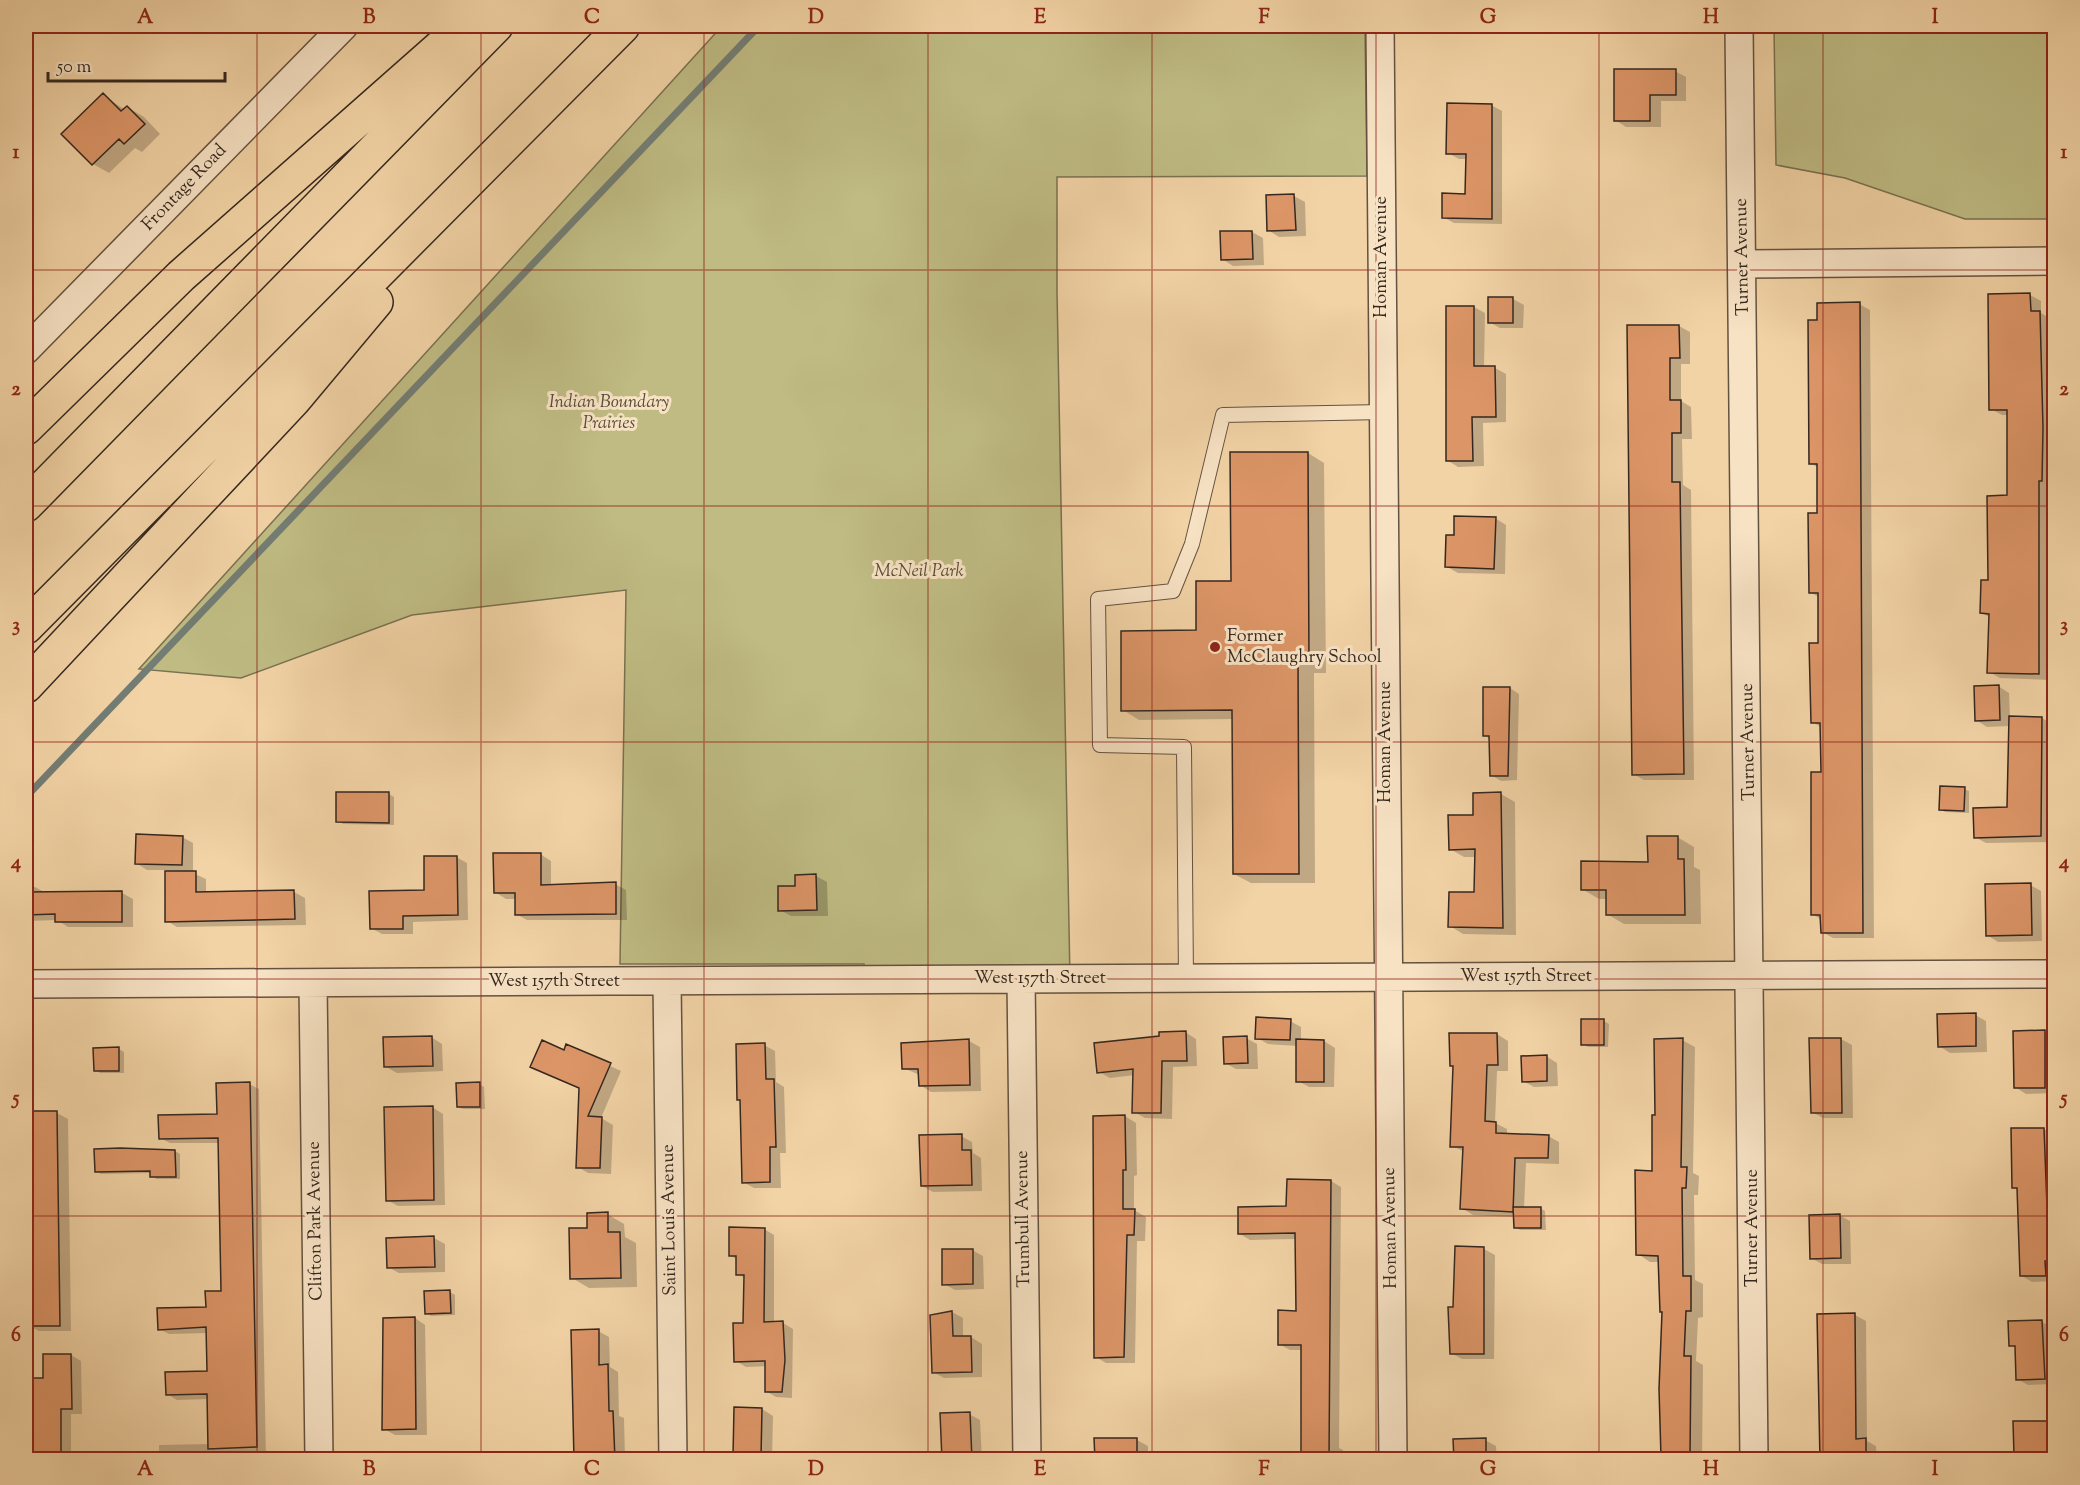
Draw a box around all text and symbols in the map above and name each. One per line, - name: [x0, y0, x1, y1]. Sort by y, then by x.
- text: A: [137, 4, 154, 33]
- text: B: [363, 4, 376, 33]
- text: C: [584, 4, 600, 33]
- text: D: [808, 4, 824, 33]
- text: E: [1034, 4, 1047, 33]
- text: F: [1258, 4, 1270, 33]
- text: G: [1480, 4, 1497, 33]
- text: H: [1703, 4, 1719, 33]
- text: I: [1932, 4, 1939, 33]
- scale bar: [48, 45, 225, 83]
- text: 50 m: [56, 55, 92, 81]
- text: 1: [13, 139, 20, 168]
- street label: Frontage Road: [137, 139, 233, 237]
- text: 1: [2061, 139, 2068, 168]
- street label: Homan Avenue: [1369, 196, 1395, 318]
- street label: Turner Avenue: [1729, 198, 1757, 316]
- text: 2: [11, 376, 21, 405]
- text: 2: [2059, 376, 2069, 405]
- park label: Indian Boundary Prairies: [549, 390, 669, 437]
- park label: McNeil Park: [874, 559, 964, 585]
- text: 3: [12, 612, 20, 641]
- text: 3: [2060, 612, 2068, 641]
- place label: Former McClaughry School: [1227, 624, 1382, 671]
- marker: Former McClaughry School: [1208, 640, 1222, 654]
- street label: Homan Avenue: [1373, 681, 1399, 803]
- street label: Turner Avenue: [1735, 683, 1763, 801]
- text: 4: [10, 849, 21, 878]
- text: 4: [2058, 849, 2069, 878]
- street label: West 157th Street: [1460, 964, 1592, 990]
- street label: West 157th Street: [974, 966, 1106, 992]
- street label: West 157th Street: [488, 969, 620, 995]
- text: 5: [11, 1085, 20, 1114]
- text: 5: [2059, 1085, 2068, 1114]
- street label: Clifton Park Avenue: [302, 1141, 330, 1301]
- street label: Saint Louis Avenue: [656, 1144, 684, 1296]
- street label: Trumbull Avenue: [1010, 1150, 1038, 1288]
- street label: Homan Avenue: [1377, 1167, 1405, 1289]
- street label: Turner Avenue: [1740, 1169, 1766, 1287]
- text: 6: [11, 1322, 21, 1351]
- text: 6: [2059, 1322, 2069, 1351]
- text: A: [137, 1456, 154, 1485]
- text: B: [363, 1456, 376, 1485]
- text: C: [584, 1456, 600, 1485]
- text: D: [808, 1456, 824, 1485]
- text: E: [1034, 1456, 1047, 1485]
- text: F: [1258, 1456, 1270, 1485]
- text: G: [1480, 1456, 1497, 1485]
- text: H: [1703, 1456, 1719, 1485]
- text: I: [1932, 1456, 1939, 1485]

